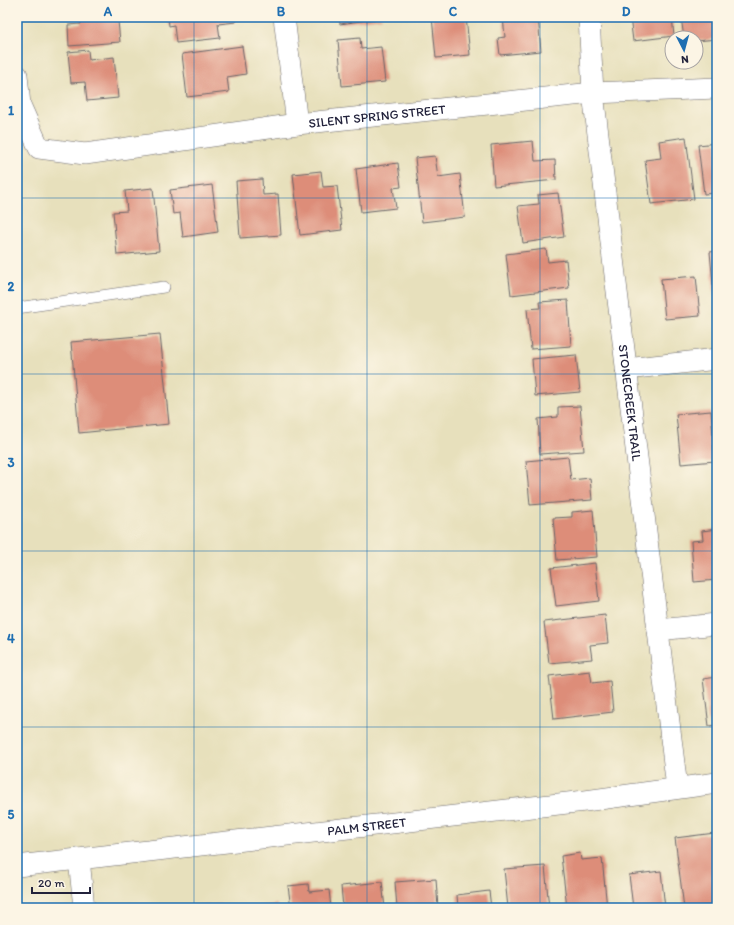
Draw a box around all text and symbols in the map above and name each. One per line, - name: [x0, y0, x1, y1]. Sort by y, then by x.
- text: A: [103, 4, 113, 19]
- text: B: [277, 4, 286, 19]
- text: C: [449, 4, 458, 19]
- text: D: [622, 4, 631, 19]
- north arrow: [664, 30, 704, 70]
- text: N: [681, 53, 689, 66]
- street label: SILENT SPRING STREET: [308, 101, 447, 130]
- text: 1: [8, 103, 14, 118]
- text: 2: [8, 279, 15, 294]
- street label: STONECREEK TRAIL: [616, 344, 645, 462]
- text: 3: [7, 455, 15, 470]
- text: 4: [7, 631, 15, 646]
- text: 5: [8, 807, 15, 822]
- street label: PALM STREET: [326, 814, 408, 838]
- scale bar: [32, 869, 90, 895]
- text: 20 m: [38, 876, 65, 890]

